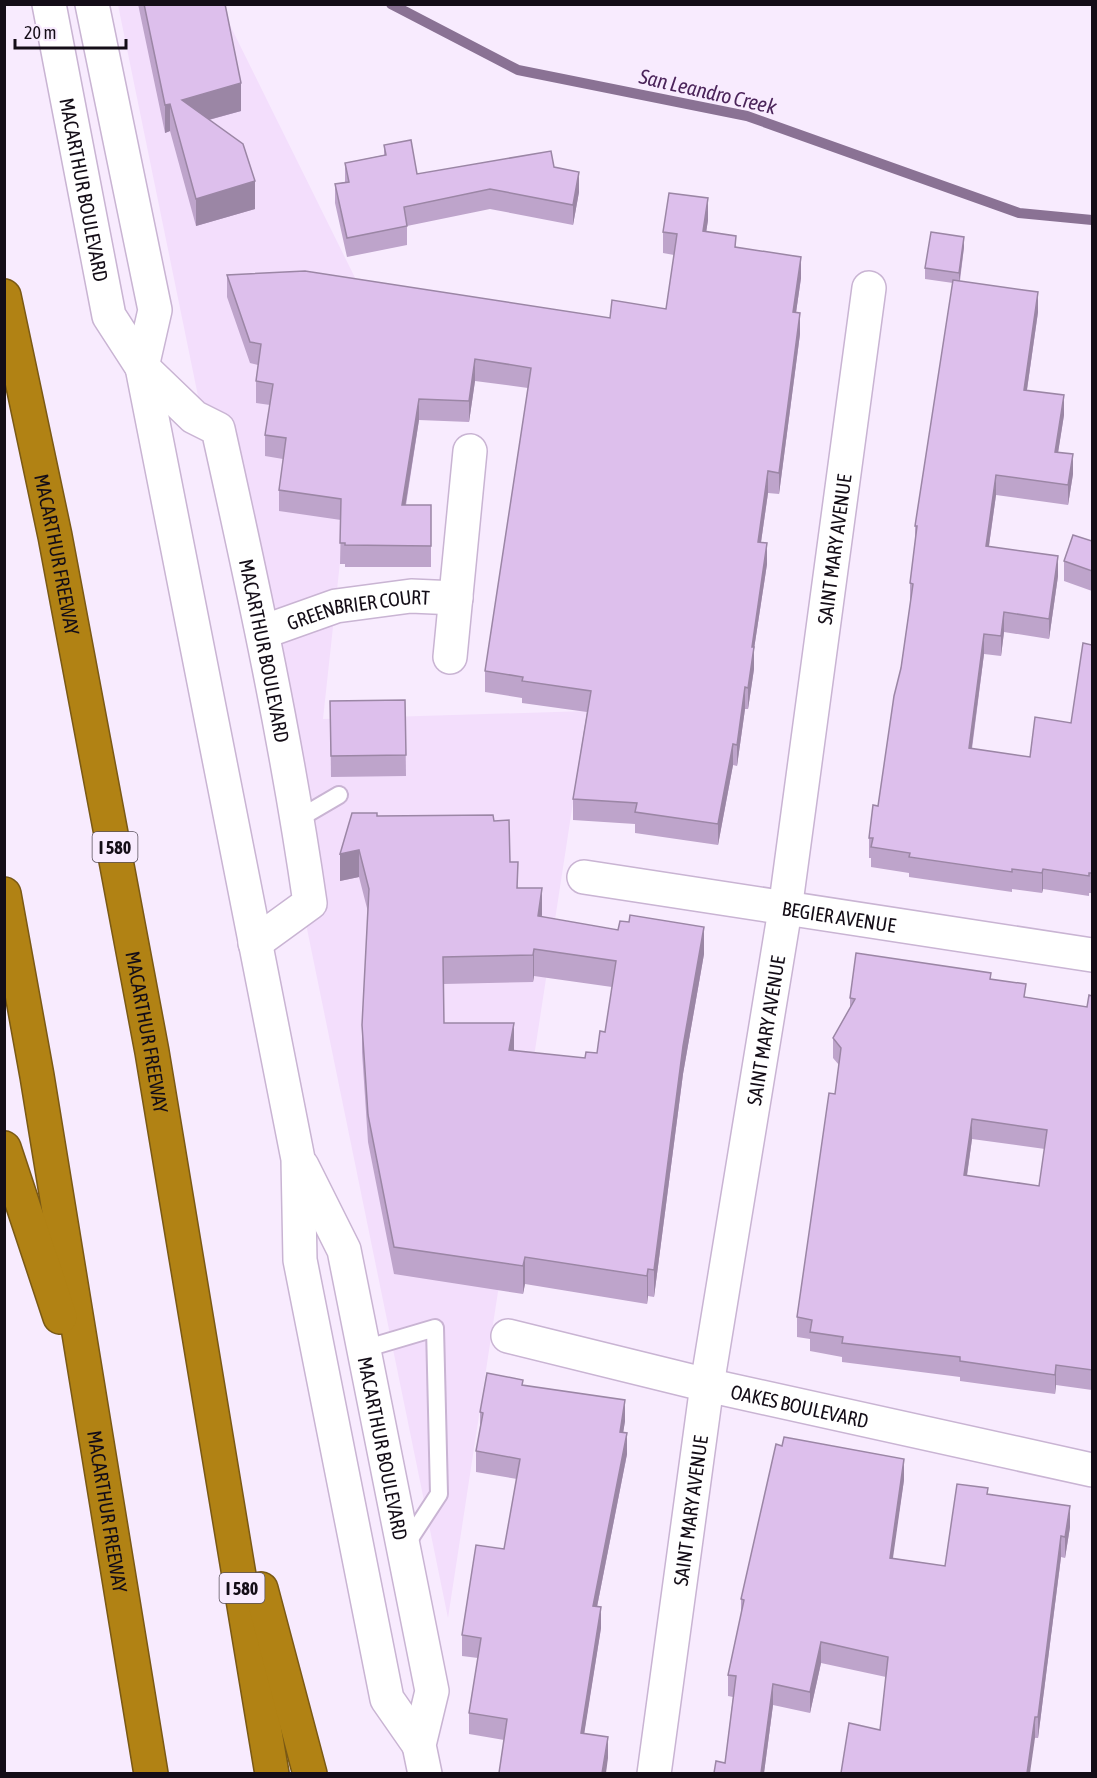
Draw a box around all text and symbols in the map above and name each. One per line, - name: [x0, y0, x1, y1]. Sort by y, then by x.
- scale bar: [15, 12, 126, 50]
- text: 20 m: [24, 22, 56, 43]
- water label: San Leandro Creek: [636, 63, 780, 119]
- street label: MACARTHUR BOULEVARD: [56, 96, 114, 283]
- street label: MACARTHUR FREEWAY: [31, 472, 85, 637]
- street label: SAINT MARY AVENUE: [812, 472, 855, 626]
- street label: MACARTHUR BOULEVARD: [235, 557, 295, 744]
- street label: GREENBRIER COURT: [284, 585, 431, 634]
- road number: I 580: [92, 832, 138, 862]
- street label: BEGIER AVENUE: [780, 896, 898, 936]
- street label: MACARTHUR FREEWAY: [122, 949, 173, 1115]
- street label: SAINT MARY AVENUE: [742, 953, 789, 1107]
- street label: MACARTHUR BOULEVARD: [354, 1354, 413, 1542]
- street label: OAKES BOULEVARD: [729, 1379, 871, 1432]
- street label: MACARTHUR FREEWAY: [84, 1429, 133, 1594]
- street label: SAINT MARY AVENUE: [668, 1433, 712, 1587]
- road number: I 580: [220, 1573, 264, 1603]

